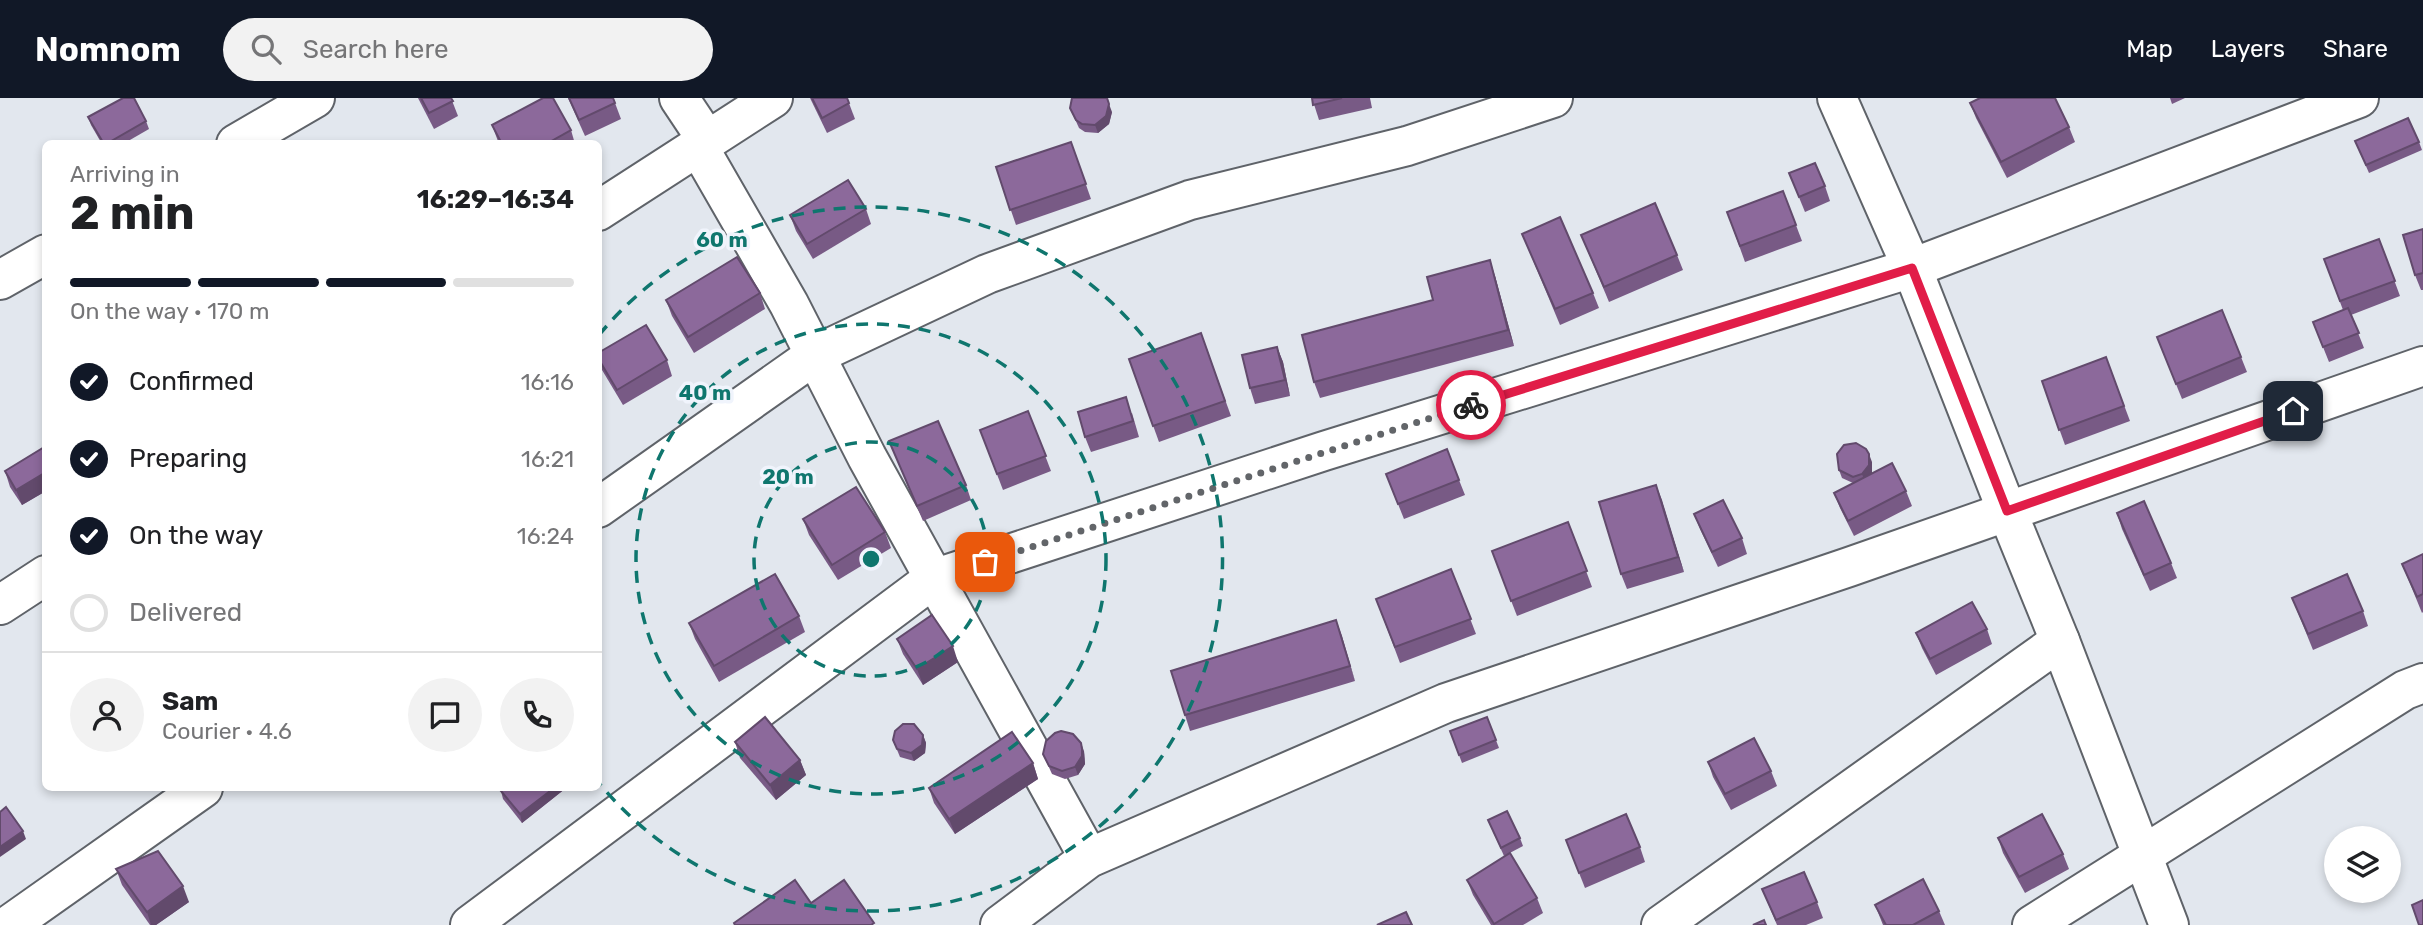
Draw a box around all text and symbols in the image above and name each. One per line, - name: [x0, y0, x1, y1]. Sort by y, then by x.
- search box: [223, 18, 713, 81]
- text: Nomnom: [35, 30, 181, 69]
- icon: search: [247, 30, 285, 68]
- text: Search here: [303, 34, 449, 65]
- text: Map: [2126, 35, 2173, 63]
- text: Layers: [2211, 35, 2285, 63]
- text: Share: [2323, 35, 2388, 63]
- text: Arriving in: [70, 160, 180, 188]
- text: 16:29–16:34: [417, 184, 574, 215]
- text: 2 min: [70, 186, 195, 241]
- text: 60 m: [696, 227, 748, 252]
- text: On the way · 170 m: [70, 297, 269, 325]
- icon: check: [70, 363, 108, 401]
- text: Confirmed: [129, 366, 254, 397]
- text: 16:16: [521, 368, 574, 396]
- courier: [1436, 370, 1506, 440]
- text: 40 m: [679, 380, 731, 405]
- pin: [2263, 381, 2323, 441]
- icon: bike: [1452, 386, 1490, 424]
- icon: home: [2274, 392, 2312, 430]
- icon: check: [70, 440, 108, 478]
- text: Preparing: [129, 443, 247, 474]
- text: 16:21: [521, 445, 574, 473]
- text: 20 m: [762, 464, 814, 489]
- icon: check: [70, 517, 108, 555]
- text: On the way: [129, 520, 263, 551]
- text: 16:24: [517, 522, 574, 550]
- pin: [955, 532, 1015, 592]
- icon: bag: [966, 543, 1004, 581]
- centre of rings: [859, 547, 883, 571]
- text: Delivered: [129, 597, 242, 628]
- button: person: [70, 678, 144, 752]
- button: chat: [408, 678, 482, 752]
- button: phone: [500, 678, 574, 752]
- text: Sam: [162, 686, 218, 717]
- text: Courier · 4.6: [162, 717, 292, 745]
- map controls: [2324, 826, 2401, 903]
- button: layers: [2324, 826, 2401, 903]

